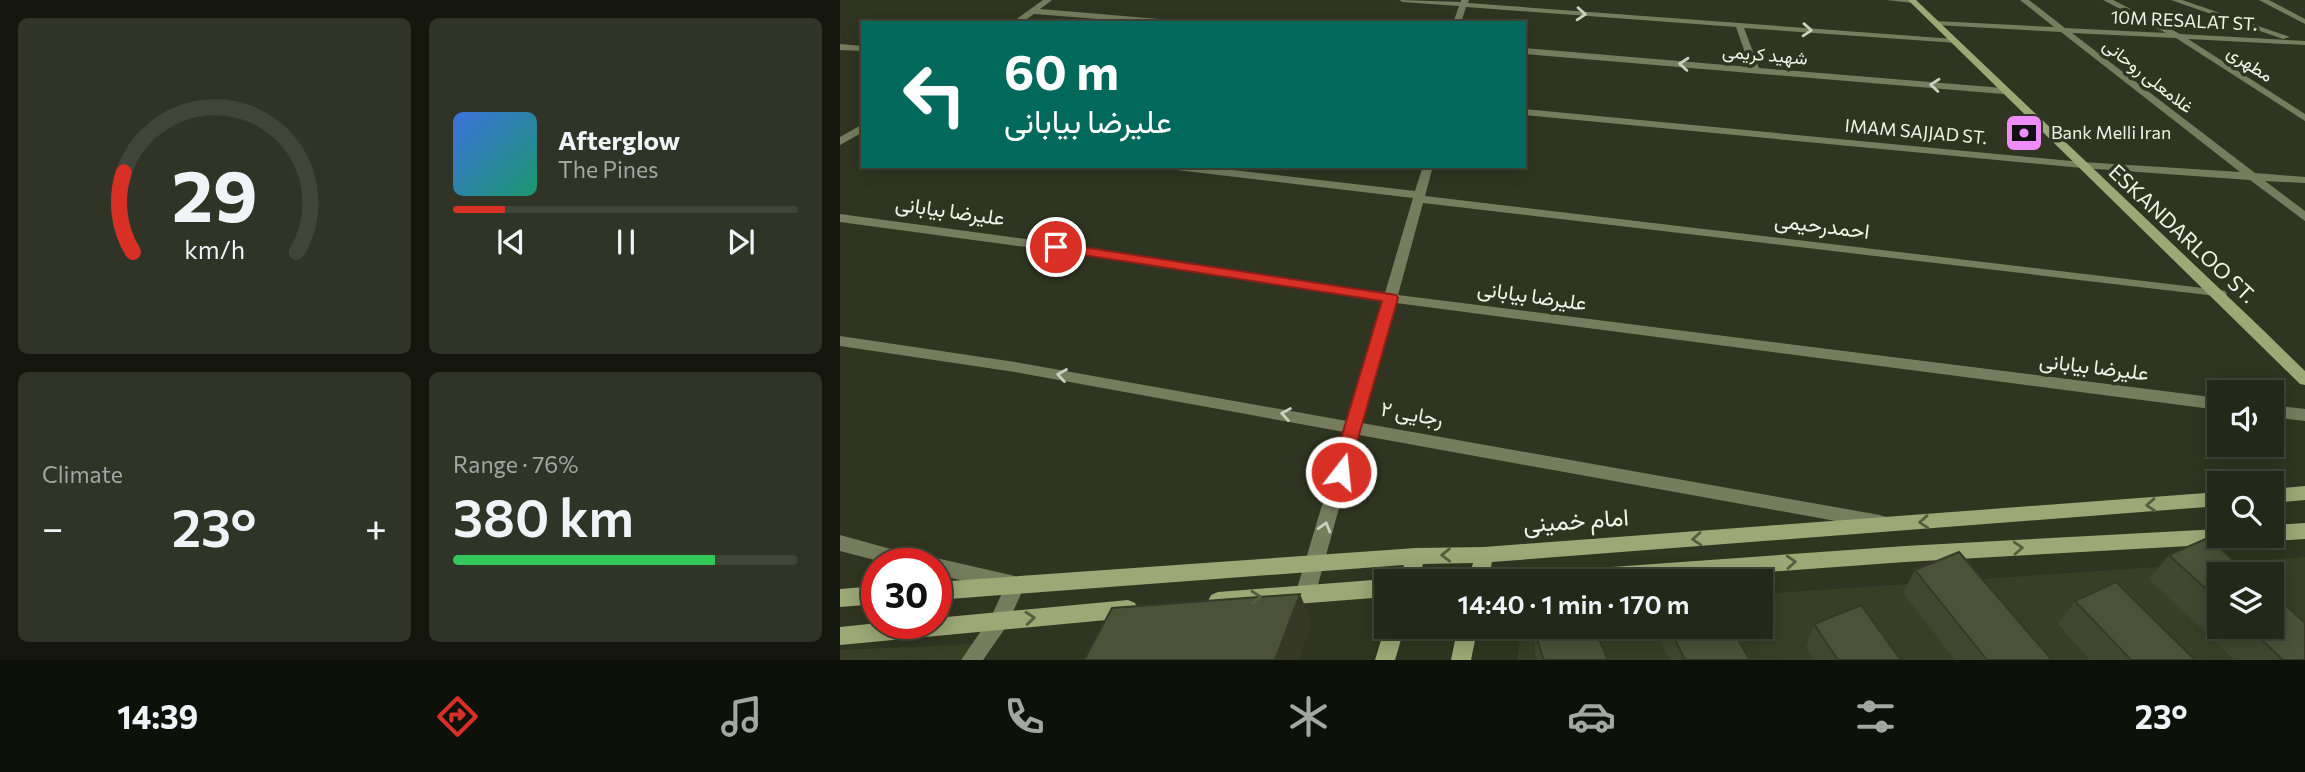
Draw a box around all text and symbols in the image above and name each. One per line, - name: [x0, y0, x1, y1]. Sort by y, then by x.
- street label: 10M RESALAT ST.: [2110, 5, 2258, 35]
- one-way arrow: [1575, 6, 1586, 21]
- one-way arrow: [1802, 22, 1813, 37]
- street label: غلامعلی روحانی: [2098, 33, 2198, 118]
- street label: شهید کریمی: [1721, 39, 1809, 70]
- text: 60 m: [1004, 40, 1119, 100]
- street label: مطهری: [2223, 40, 2278, 87]
- icon: left: [889, 49, 980, 140]
- one-way arrow: [1678, 57, 1689, 72]
- one-way arrow: [1930, 78, 1941, 93]
- text: علیرضا بیابانی: [1004, 100, 1172, 140]
- bank icon: Bank Melli Iran: [2003, 112, 2045, 154]
- street label: IMAM SAJJAD ST.: [1844, 114, 1988, 148]
- place label: Bank Melli Iran: [2051, 121, 2171, 143]
- text: Afterglow: [558, 124, 680, 155]
- text: 29: [172, 149, 257, 238]
- text: The Pines: [558, 155, 659, 183]
- street label: ESKANDARLOO ST.: [2104, 158, 2262, 307]
- street label: علیرضا بیابانی: [894, 189, 1006, 232]
- street label: احمدرحیمی: [1773, 206, 1871, 245]
- pin: [1026, 217, 1086, 277]
- icon: previous: [492, 223, 530, 261]
- icon: pause: [607, 223, 645, 261]
- icon: next: [722, 223, 760, 261]
- icon: arrive: [1037, 228, 1075, 266]
- text: km/h: [184, 234, 245, 264]
- street label: علیرضا بیابانی: [1476, 274, 1588, 317]
- street label: علیرضا بیابانی: [2038, 346, 2150, 387]
- one-way arrow: [1056, 368, 1068, 383]
- map controls: [2207, 380, 2284, 639]
- button: sound: [2207, 380, 2284, 457]
- street label: رجایی ۲: [1379, 395, 1446, 432]
- one-way arrow: [1280, 407, 1292, 422]
- position arrow: [1304, 435, 1378, 509]
- text: Range · 76%: [453, 450, 578, 478]
- text: Climate: [42, 460, 123, 488]
- button: search: [2207, 471, 2284, 548]
- text: 380 km: [453, 484, 634, 548]
- text: 23°: [172, 494, 257, 558]
- one-way arrow: [2145, 497, 2156, 512]
- street label: امام خمینی: [1522, 501, 1630, 541]
- text: −: [42, 503, 64, 550]
- text: +: [365, 503, 387, 550]
- one-way arrow: [1918, 514, 1929, 529]
- one-way arrow: [1317, 521, 1332, 533]
- one-way arrow: [1691, 531, 1702, 546]
- one-way arrow: [2013, 540, 2024, 555]
- one-way arrow: [1440, 547, 1451, 563]
- speed limit sign: 30: [861, 548, 952, 639]
- one-way arrow: [1786, 555, 1797, 570]
- button: layers: [2207, 562, 2284, 639]
- text: 14:40 · 1 min · 170 m: [1458, 588, 1689, 619]
- one-way arrow: [1251, 590, 1262, 605]
- one-way arrow: [1025, 611, 1036, 626]
- icon: directions: [433, 692, 482, 741]
- icon: music: [717, 692, 766, 741]
- icon: phone: [1000, 692, 1049, 741]
- icon: climate: [1284, 692, 1333, 741]
- icon: car: [1567, 692, 1616, 741]
- icon: filters: [1851, 692, 1900, 741]
- text: 14:39: [117, 696, 198, 736]
- text: 23°: [2135, 696, 2188, 736]

